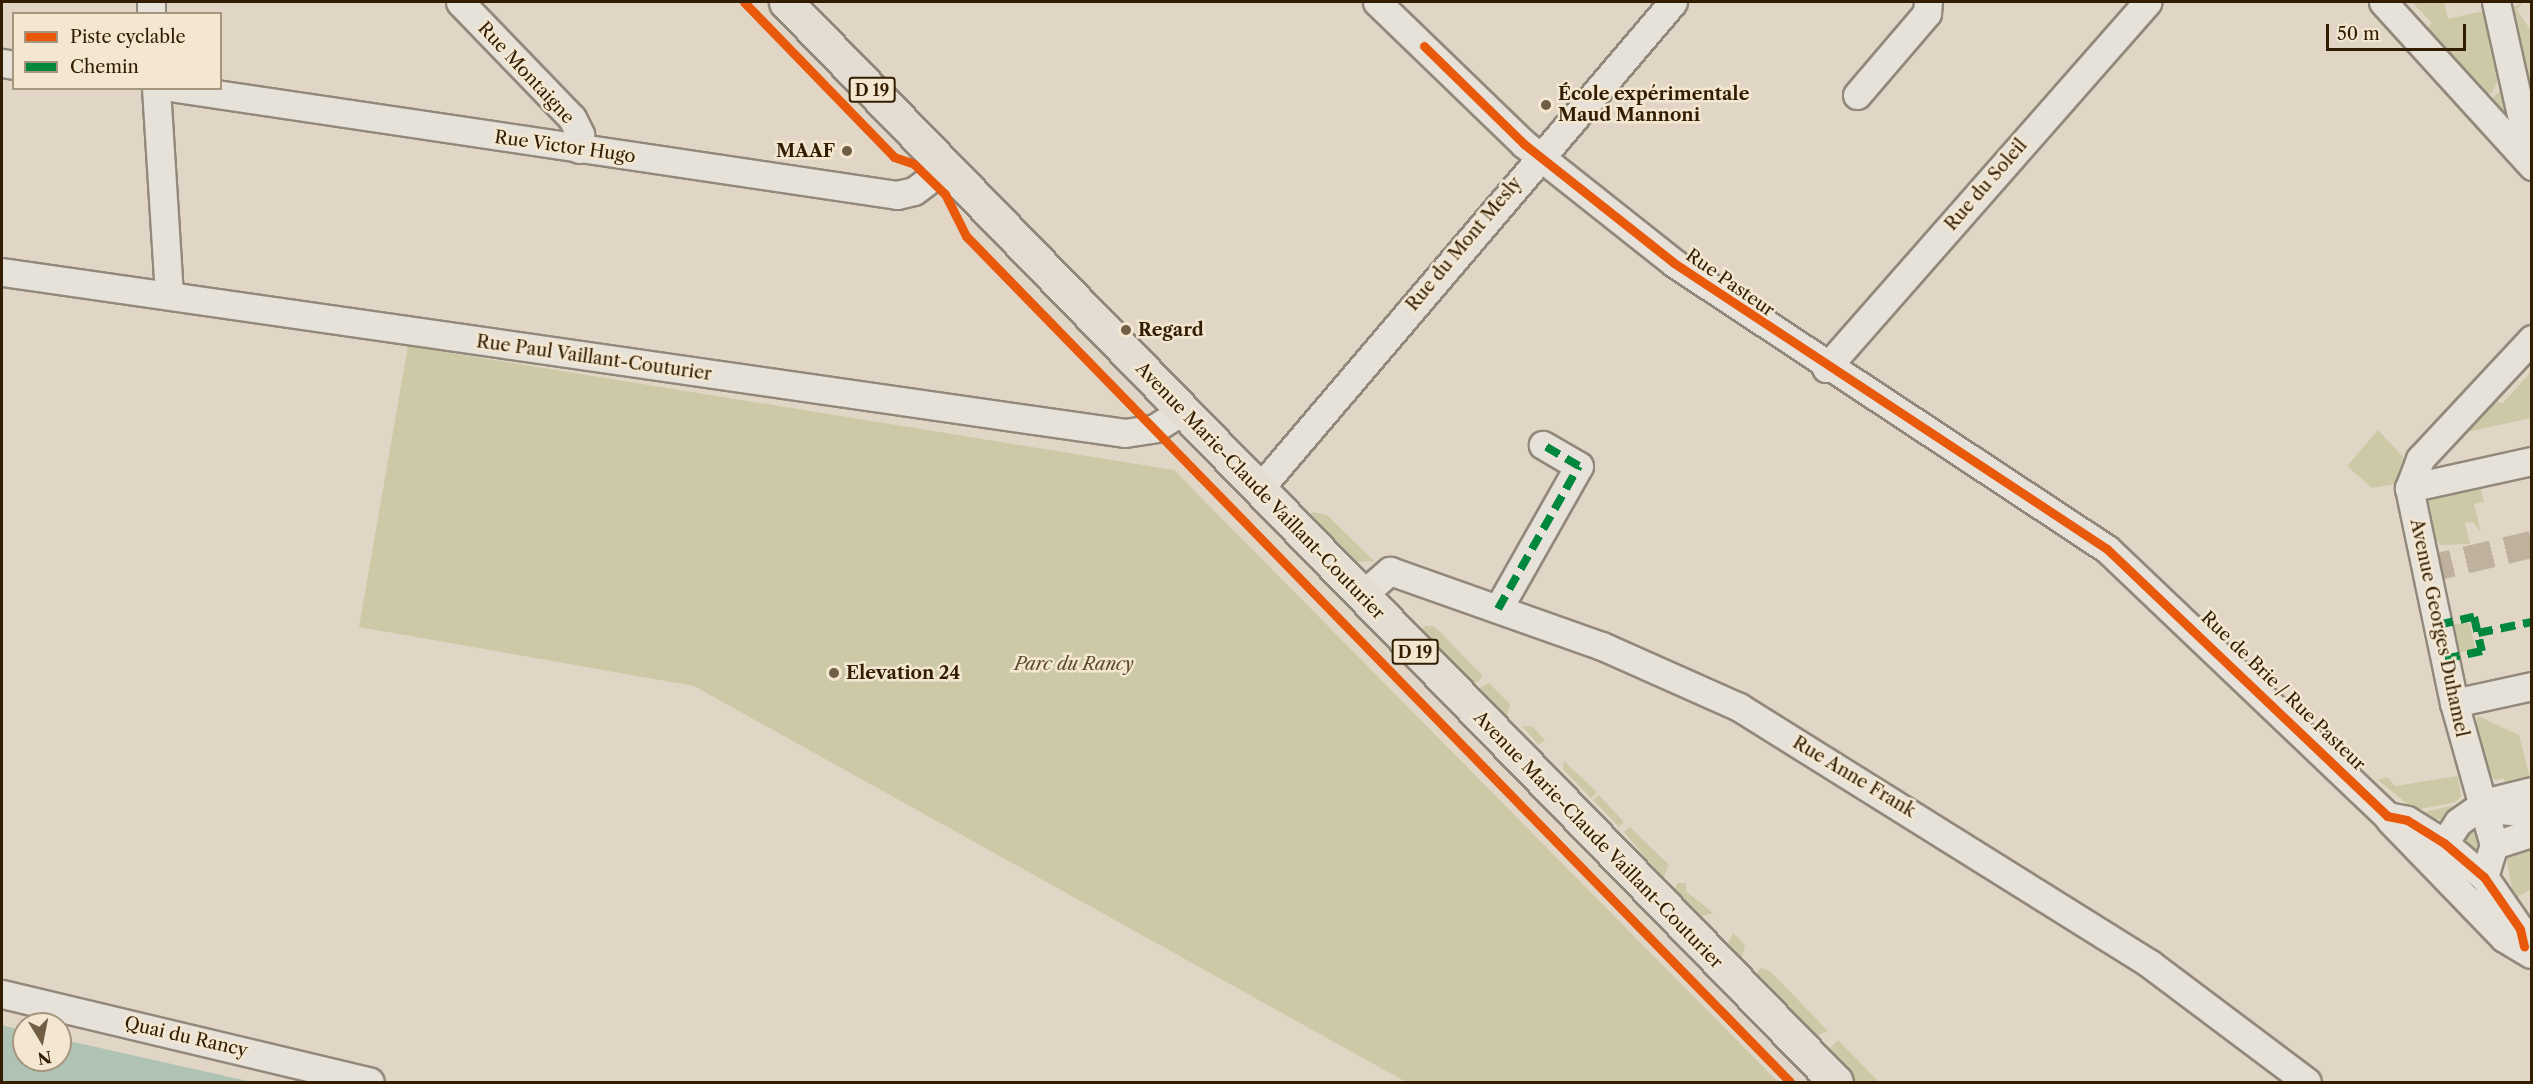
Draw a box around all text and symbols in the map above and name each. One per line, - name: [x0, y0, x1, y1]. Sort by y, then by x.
- legend: [12, 12, 222, 90]
- scale bar: [2329, 12, 2468, 50]
- street label: Rue Montaigne: [473, 18, 579, 128]
- text: 50 m: [2337, 23, 2380, 45]
- text: Piste cyclable: [70, 26, 186, 48]
- text: Chemin: [70, 56, 139, 78]
- road number: D 19: [848, 77, 896, 103]
- place label: École expérimentale Maud Mannoni: [1558, 84, 1749, 127]
- marker: École expérimentale Maud Mannoni: [1539, 98, 1553, 112]
- street label: Rue Victor Hugo: [492, 126, 638, 168]
- street label: Rue du Soleil: [1940, 135, 2032, 235]
- place label: MAAF: [776, 140, 835, 162]
- marker: MAAF: [840, 144, 854, 158]
- street label: Rue du Mont Mesly: [1402, 173, 1526, 315]
- street label: Rue Pasteur: [1682, 245, 1778, 321]
- place label: Regard: [1138, 319, 1204, 341]
- marker: Regard: [1119, 323, 1133, 337]
- street label: Rue Paul Vaillant-Couturier: [475, 331, 713, 385]
- street label: Avenue Marie-Claude Vaillant-Couturier: [1131, 358, 1389, 624]
- street label: Avenue Georges Duhamel: [2405, 517, 2473, 739]
- street label: Rue de Brie / Rue Pasteur: [2196, 607, 2370, 775]
- road number: D 19: [1391, 639, 1439, 665]
- park label: Parc du Rancy: [1014, 653, 1134, 675]
- place label: Elevation 24: [846, 662, 960, 684]
- marker: Elevation 24: [827, 666, 841, 680]
- street label: Avenue Marie-Claude Vaillant-Couturier: [1469, 707, 1727, 973]
- street label: Rue Anne Frank: [1788, 732, 1920, 822]
- north arrow: [12, 1012, 72, 1072]
- street label: Quai du Rancy: [122, 1012, 250, 1062]
- text: N: [36, 1047, 53, 1069]

